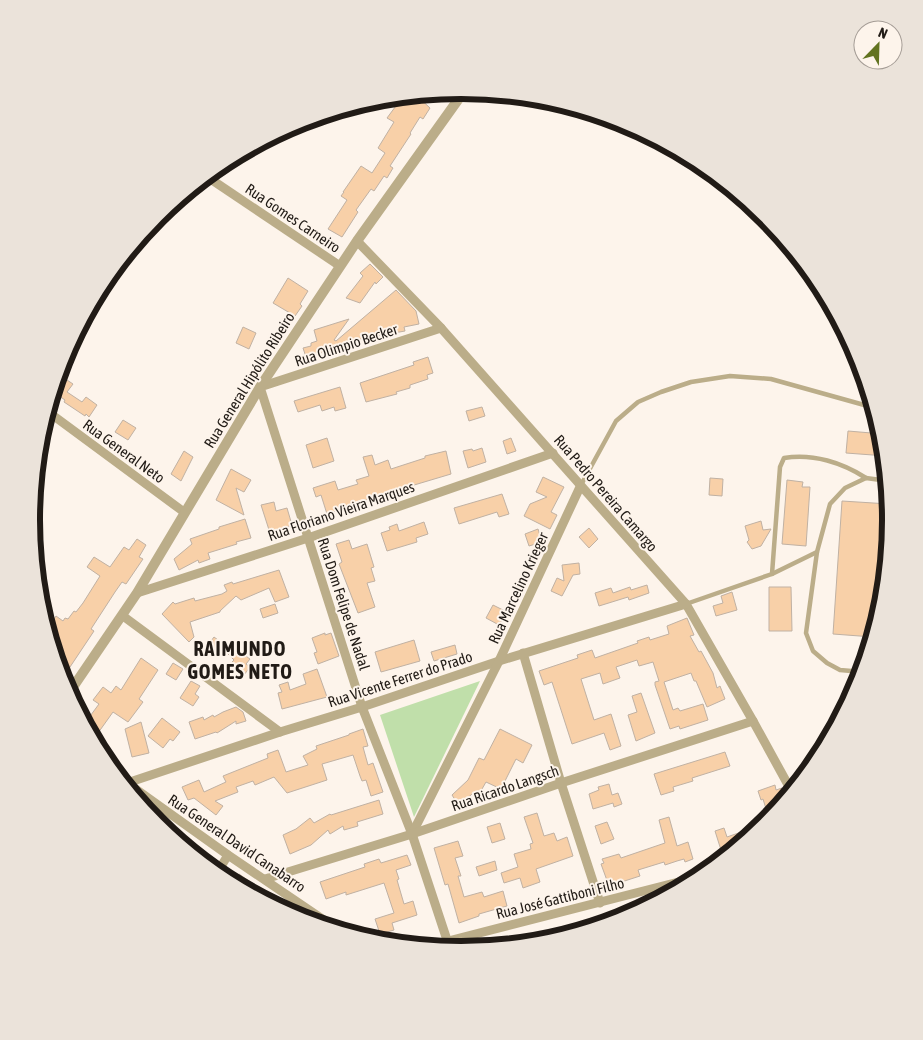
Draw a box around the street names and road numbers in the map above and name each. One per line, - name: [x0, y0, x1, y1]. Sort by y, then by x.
- street label: Rua Gomes Carneiro: [242, 180, 344, 256]
- street label: Rua General Hipólito Ribeiro: [200, 309, 298, 451]
- street label: Rua Olimpio Becker: [292, 320, 400, 370]
- street label: Rua General Neto: [80, 416, 168, 486]
- street label: Rua Pedro Pereira Camargo: [551, 431, 661, 555]
- street label: Rua Floriano Vieira Marques: [265, 478, 417, 544]
- street label: Rua Marcelino Krieger: [485, 529, 551, 646]
- street label: Rua Dom Felipe de Nadal: [315, 536, 373, 672]
- street label: Rua Vicente Ferrer do Prado: [326, 648, 474, 710]
- street label: Rua Ricardo Langsch: [449, 762, 561, 814]
- street label: Rua General David Canabarro: [165, 791, 309, 895]
- street label: Rua José Gattiboni Filho: [494, 874, 626, 922]

